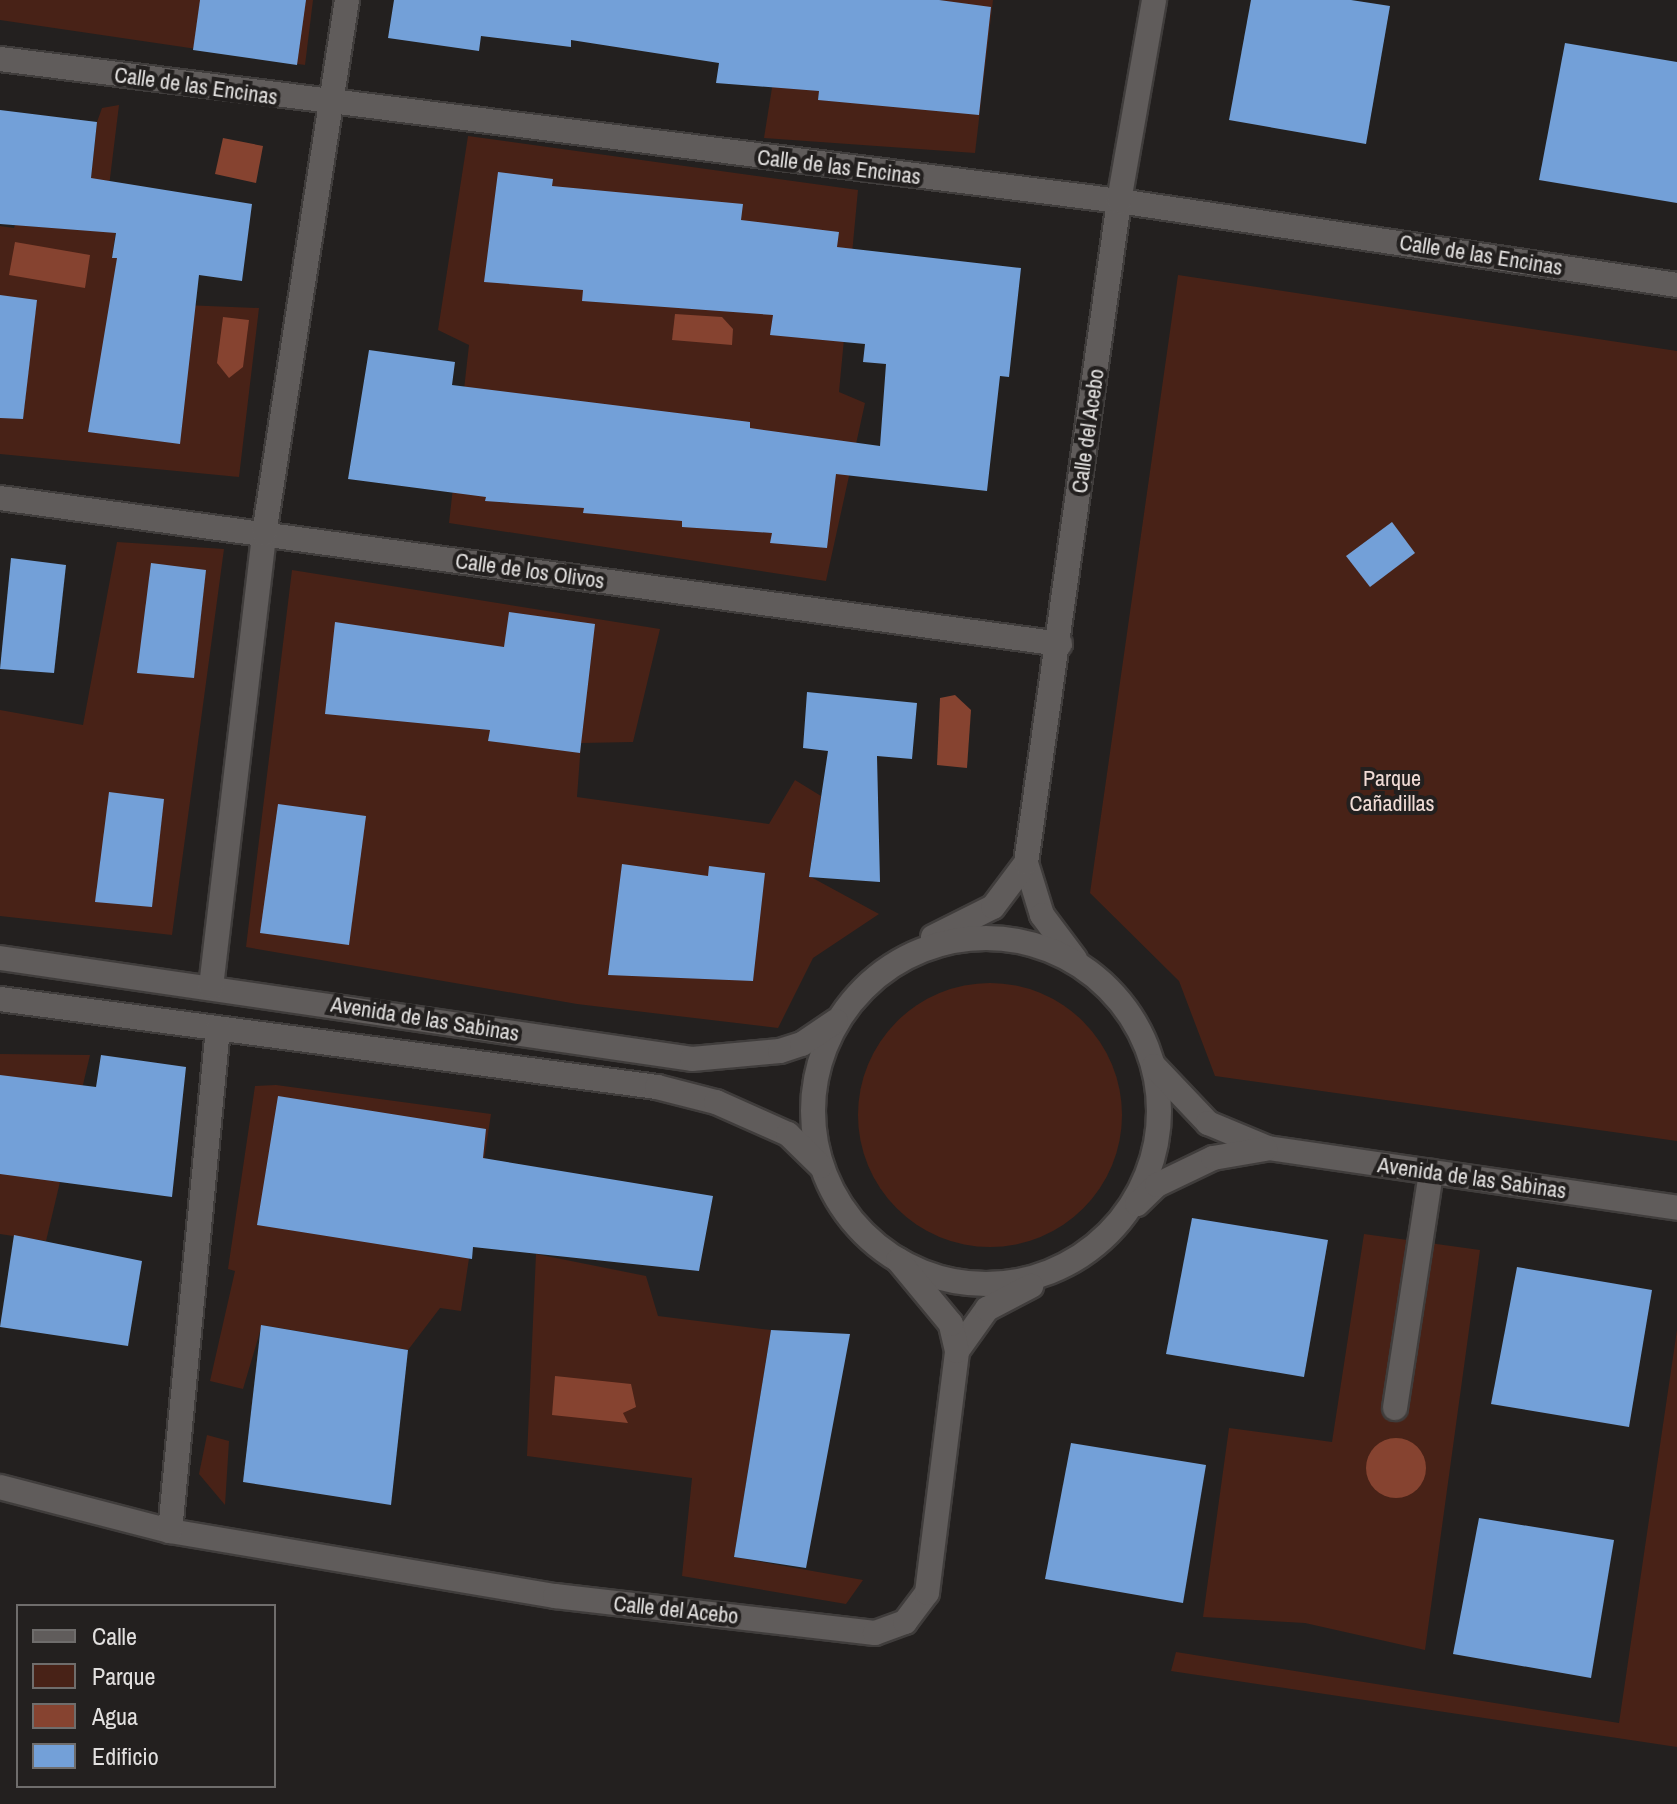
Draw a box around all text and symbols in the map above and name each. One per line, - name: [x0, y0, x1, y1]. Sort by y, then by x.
- street label: Calle de las Encinas: [113, 61, 279, 111]
- street label: Calle de las Encinas: [756, 144, 922, 190]
- street label: Calle de las Encinas: [1398, 229, 1564, 281]
- street label: Calle del Acebo: [1066, 367, 1110, 495]
- street label: Calle de los Olivos: [454, 547, 606, 595]
- park label: Parque Cañadillas: [1349, 765, 1435, 816]
- street label: Avenida de las Sabinas: [329, 991, 521, 1047]
- street label: Avenida de las Sabinas: [1376, 1152, 1568, 1204]
- street label: Calle del Acebo: [612, 1590, 740, 1630]
- legend: [16, 1604, 276, 1788]
- text: Calle: [92, 1620, 137, 1652]
- text: Parque: [92, 1660, 155, 1692]
- text: Agua: [92, 1700, 138, 1732]
- text: Edificio: [92, 1740, 159, 1772]

